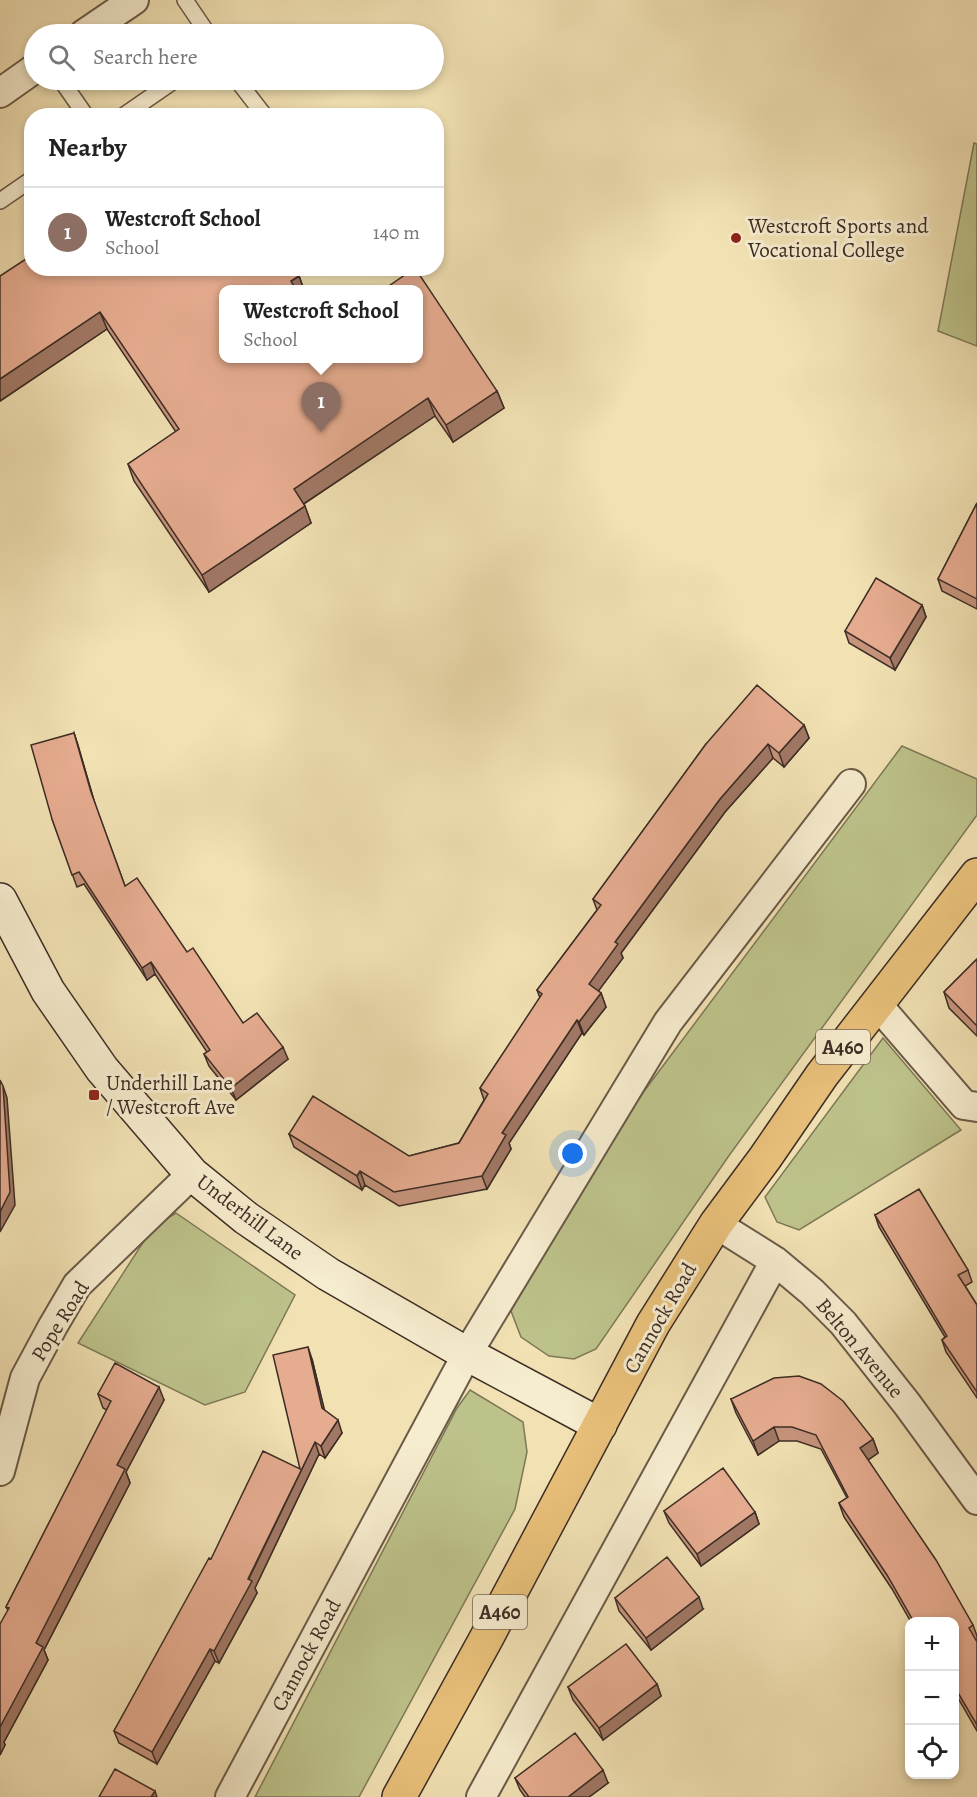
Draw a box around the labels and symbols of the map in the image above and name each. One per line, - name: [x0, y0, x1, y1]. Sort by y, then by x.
- place label: Westcroft Sports and Vocational College: [747, 212, 929, 264]
- marker: Westcroft Sports and Vocational College: [729, 231, 743, 245]
- pin: 1: [302, 382, 340, 432]
- road number: A460: [816, 1030, 870, 1064]
- place label: Underhill Lane / Westcroft Ave: [106, 1069, 235, 1121]
- marker: Underhill Lane / Westcroft Ave: [87, 1088, 101, 1102]
- your location: [558, 1139, 587, 1168]
- street label: Underhill Lane: [191, 1168, 309, 1266]
- street label: Cannock Road: [617, 1257, 703, 1379]
- street label: Pope Road: [24, 1275, 96, 1366]
- street label: Belton Avenue: [810, 1292, 910, 1404]
- street label: Cannock Road: [265, 1593, 348, 1716]
- road number: A460: [473, 1595, 527, 1629]

